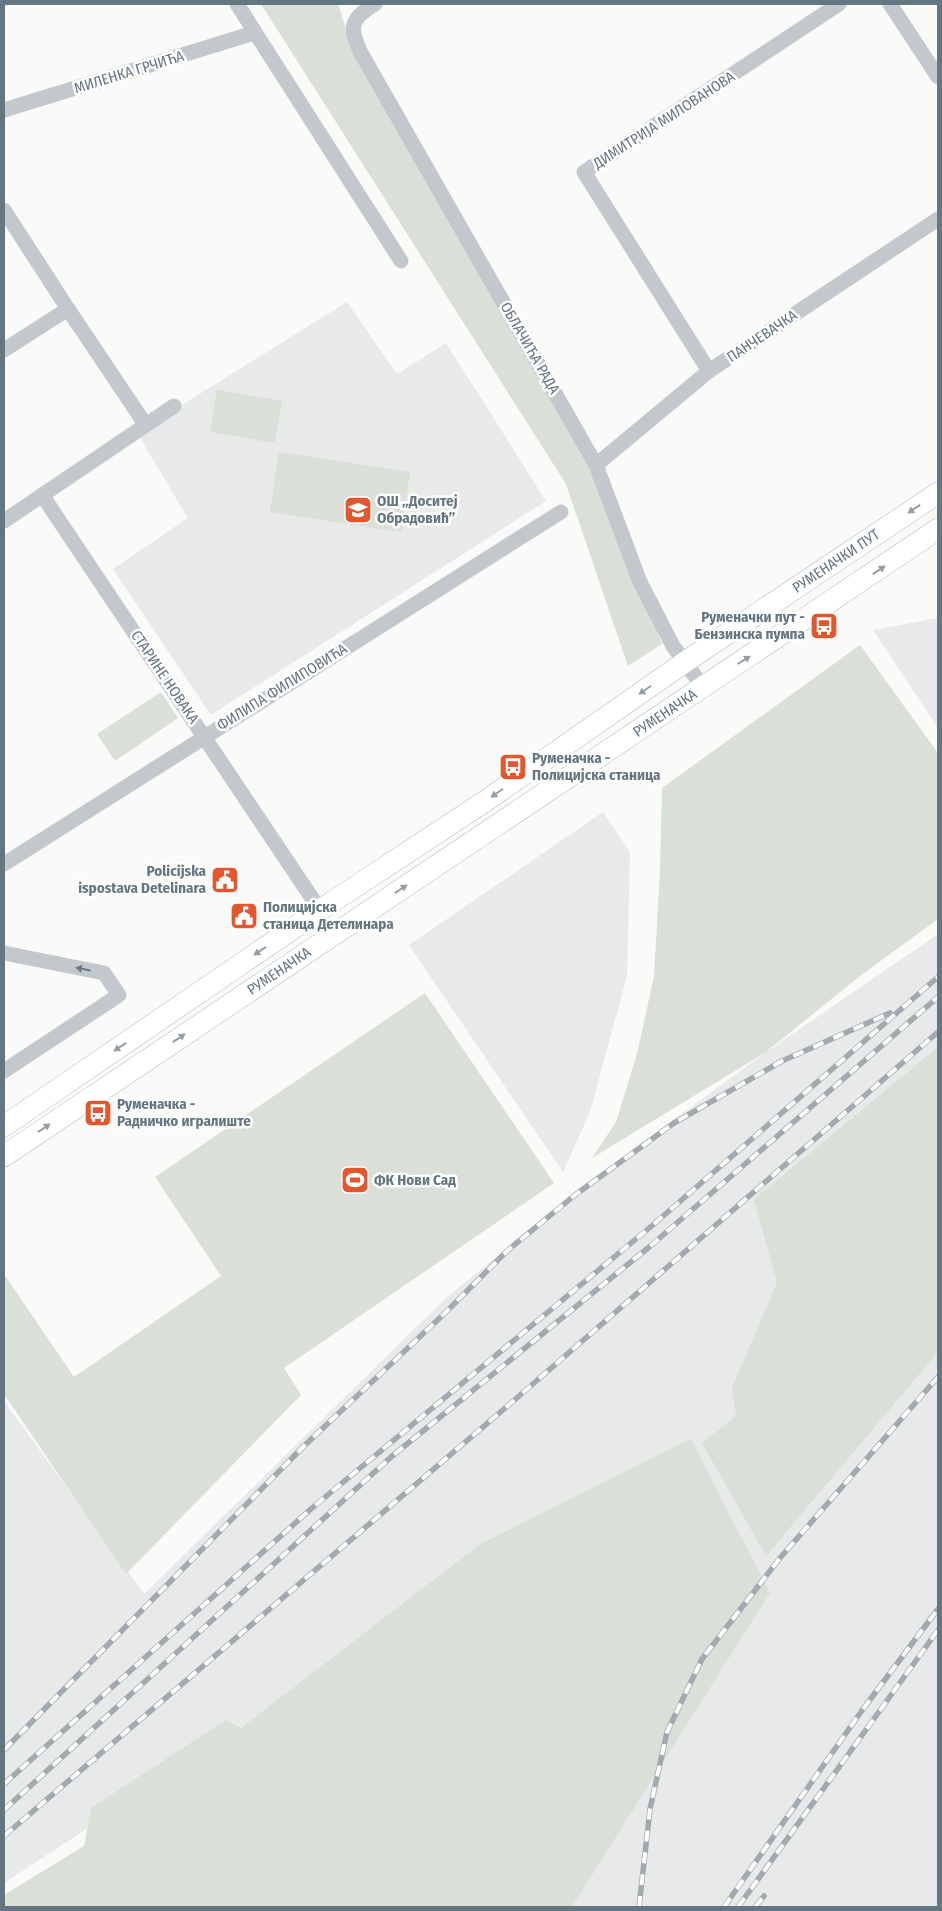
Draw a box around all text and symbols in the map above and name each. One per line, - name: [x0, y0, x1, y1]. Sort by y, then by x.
- street label: МИЛЕНКА ГРЧИЋА: [72, 47, 186, 97]
- street label: ДИМИТРИЈА МИЛОВАНОВА: [589, 67, 738, 173]
- street label: ОБЛАЧИЋА РАДА: [496, 299, 564, 397]
- street label: ПАНЧЕВАЧКА: [723, 306, 801, 366]
- place label: ОШ „Доситеј Обрадовић”: [377, 492, 458, 527]
- school or university icon: ОШ „Доситеј Обрадовић”: [343, 495, 373, 525]
- one-way arrow: [908, 504, 921, 514]
- street label: РУМЕНАЧКИ ПУТ: [789, 525, 883, 597]
- one-way arrow: [872, 565, 885, 575]
- place label: Руменачки пут - Бензинска пумпа: [695, 608, 806, 643]
- bus stop icon: Руменачки пут - Бензинска пумпа: [809, 611, 839, 641]
- street label: СТАРИНЕ НОВАКА: [127, 627, 203, 727]
- street label: ФИЛИПА ФИЛИПОВИЋА: [214, 640, 350, 734]
- one-way arrow: [737, 656, 750, 665]
- street label: РУМЕНАЧКА: [630, 685, 700, 741]
- one-way arrow: [638, 685, 651, 695]
- place label: Руменачка - Полицијска станица: [532, 749, 661, 784]
- bus stop icon: Руменачка - Полицијска станица: [498, 752, 528, 782]
- one-way arrow: [490, 788, 504, 798]
- place label: Policijska ispostava Detelinara: [78, 862, 207, 897]
- public building icon: Policijska ispostava Detelinara: [210, 865, 240, 895]
- one-way arrow: [395, 884, 408, 894]
- place label: Полицијска станица Детелинара: [263, 898, 394, 933]
- public building icon: Полицијска станица Детелинара: [229, 901, 259, 931]
- street label: РУМЕНАЧКА: [244, 943, 314, 999]
- one-way arrow: [253, 946, 267, 956]
- one-way arrow: [75, 965, 90, 973]
- one-way arrow: [172, 1033, 186, 1043]
- one-way arrow: [113, 1042, 127, 1052]
- place label: Руменачка - Радничко игралиште: [117, 1095, 251, 1130]
- bus stop icon: Руменачка - Радничко игралиште: [83, 1098, 113, 1128]
- one-way arrow: [37, 1124, 51, 1133]
- sports icon: ФК Нови Сад: [340, 1165, 370, 1195]
- place label: ФК Нови Сад: [374, 1171, 456, 1189]

